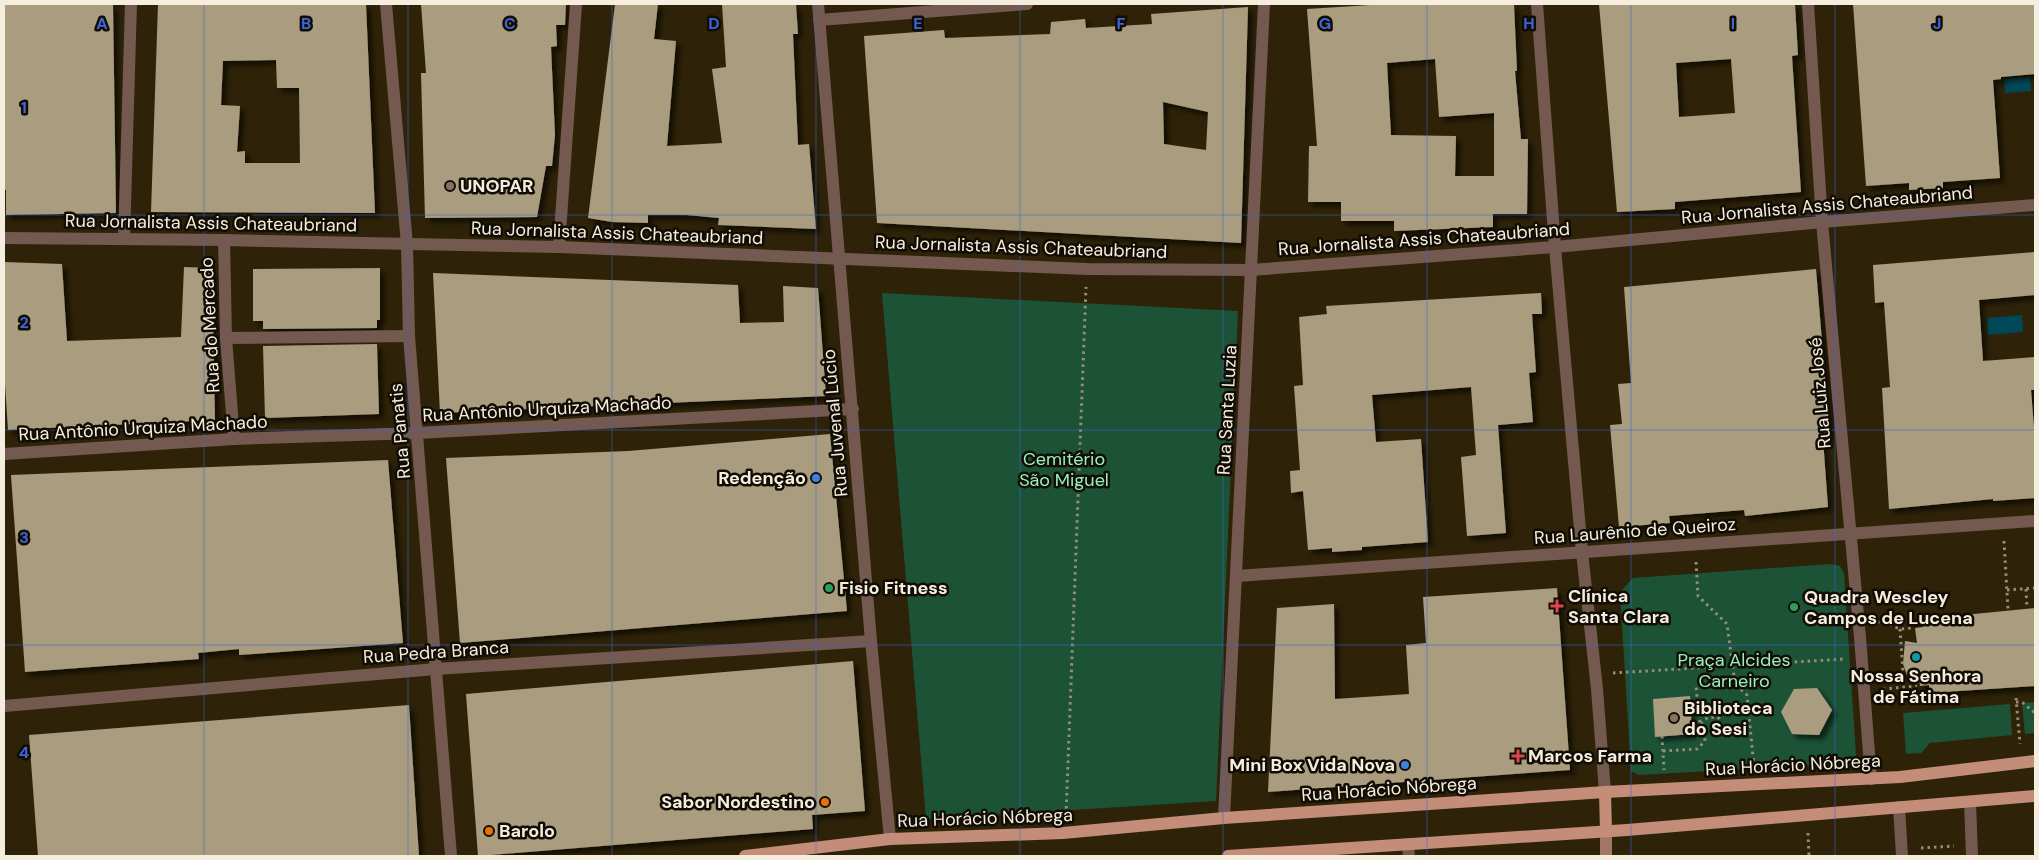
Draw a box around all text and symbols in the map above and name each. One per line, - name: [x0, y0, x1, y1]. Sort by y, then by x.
- text: A: [96, 13, 108, 34]
- text: B: [301, 13, 311, 34]
- text: C: [504, 13, 516, 34]
- text: D: [708, 13, 720, 34]
- text: E: [913, 13, 923, 34]
- text: F: [1117, 13, 1126, 34]
- text: G: [1319, 13, 1331, 34]
- text: H: [1523, 13, 1535, 34]
- text: I: [1731, 13, 1735, 34]
- text: J: [1933, 13, 1941, 34]
- text: 1: [21, 97, 27, 118]
- place label: UNOPAR: [460, 174, 533, 198]
- marker: UNOPAR: [444, 180, 456, 192]
- street label: Rua Jornalista Assis Chateaubriand: [1680, 180, 1974, 230]
- street label: Rua Jornalista Assis Chateaubriand: [65, 208, 357, 238]
- street label: Rua Jornalista Assis Chateaubriand: [470, 216, 764, 250]
- street label: Rua Jornalista Assis Chateaubriand: [1277, 217, 1571, 261]
- street label: Rua Jornalista Assis Chateaubriand: [874, 230, 1168, 264]
- street label: Rua do Mercado: [194, 256, 226, 394]
- text: 2: [19, 312, 29, 333]
- street label: Rua Luiz José: [1803, 336, 1837, 450]
- street label: Rua Santa Luzia: [1212, 344, 1242, 476]
- street label: Rua Juvenal Lúcio: [817, 348, 853, 498]
- street label: Rua Panatis: [384, 382, 416, 480]
- street label: Rua Antônio Urquiza Machado: [422, 390, 672, 428]
- street label: Rua Antônio Urquiza Machado: [18, 409, 268, 447]
- park label: Cemitério São Miguel: [1019, 447, 1109, 492]
- place label: Redenção: [718, 466, 806, 490]
- marker: Redenção: [810, 472, 822, 484]
- street label: Rua Laurênio de Queiroz: [1533, 512, 1737, 550]
- text: 3: [19, 527, 29, 548]
- place label: Fisio Fitness: [839, 576, 948, 600]
- marker: Fisio Fitness: [823, 582, 835, 594]
- place label: Clínica Santa Clara: [1568, 584, 1670, 629]
- place label: Quadra Wescley Campos de Lucena: [1804, 585, 1973, 630]
- marker: Clínica Santa Clara: [1550, 599, 1564, 613]
- marker: Quadra Wescley Campos de Lucena: [1788, 601, 1800, 613]
- street label: Rua Pedra Branca: [362, 635, 510, 669]
- park label: Praça Alcides Carneiro: [1678, 648, 1790, 693]
- marker: Nossa Senhora de Fátima: [1910, 651, 1922, 663]
- place label: Nossa Senhora de Fátima: [1851, 664, 1981, 709]
- place label: Biblioteca do Sesi: [1684, 696, 1772, 741]
- marker: Biblioteca do Sesi: [1668, 712, 1680, 724]
- text: 4: [19, 742, 29, 763]
- place label: Marcos Farma: [1528, 744, 1652, 768]
- street label: Rua Horácio Nóbrega: [1705, 748, 1881, 782]
- marker: Marcos Farma: [1512, 750, 1524, 762]
- place label: Mini Box Vida Nova: [1229, 753, 1395, 777]
- marker: Mini Box Vida Nova: [1399, 759, 1411, 771]
- street label: Rua Horácio Nóbrega: [1300, 771, 1478, 807]
- place label: Sabor Nordestino: [661, 790, 815, 814]
- marker: Sabor Nordestino: [819, 796, 831, 808]
- street label: Rua Horácio Nóbrega: [897, 803, 1073, 833]
- place label: Barolo: [499, 819, 555, 843]
- marker: Barolo: [483, 825, 495, 837]

